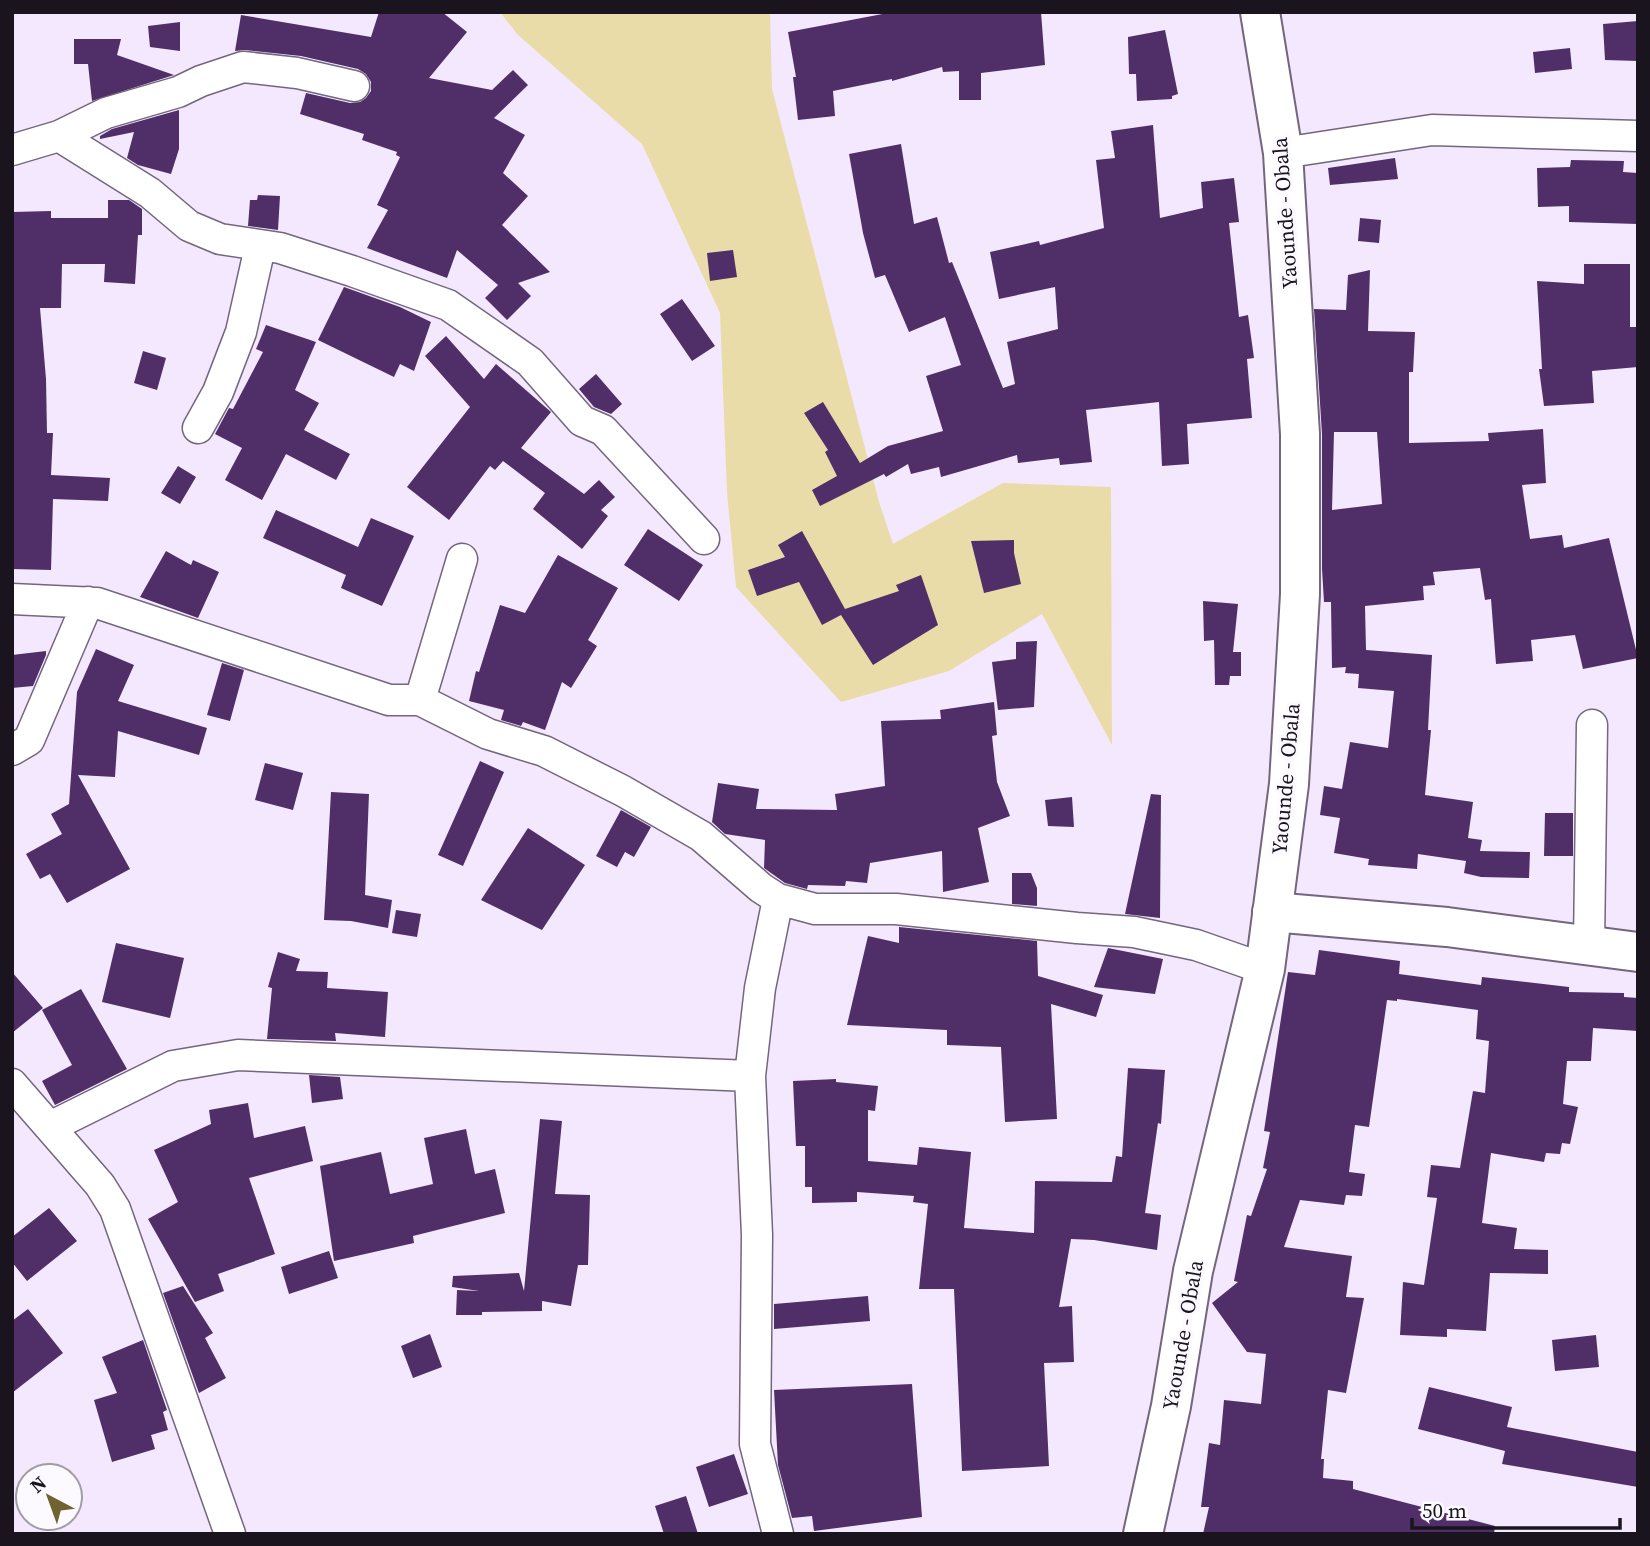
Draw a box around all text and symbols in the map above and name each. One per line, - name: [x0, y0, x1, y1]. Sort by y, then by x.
- street label: Yaounde - Obala: [1265, 136, 1304, 290]
- street label: Yaounde - Obala: [1264, 702, 1307, 856]
- street label: Yaounde - Obala: [1155, 1257, 1210, 1412]
- north arrow: [14, 1462, 84, 1532]
- text: N: [24, 1470, 52, 1499]
- scale bar: [1412, 1486, 1620, 1530]
- text: 50 m: [1422, 1496, 1467, 1525]

